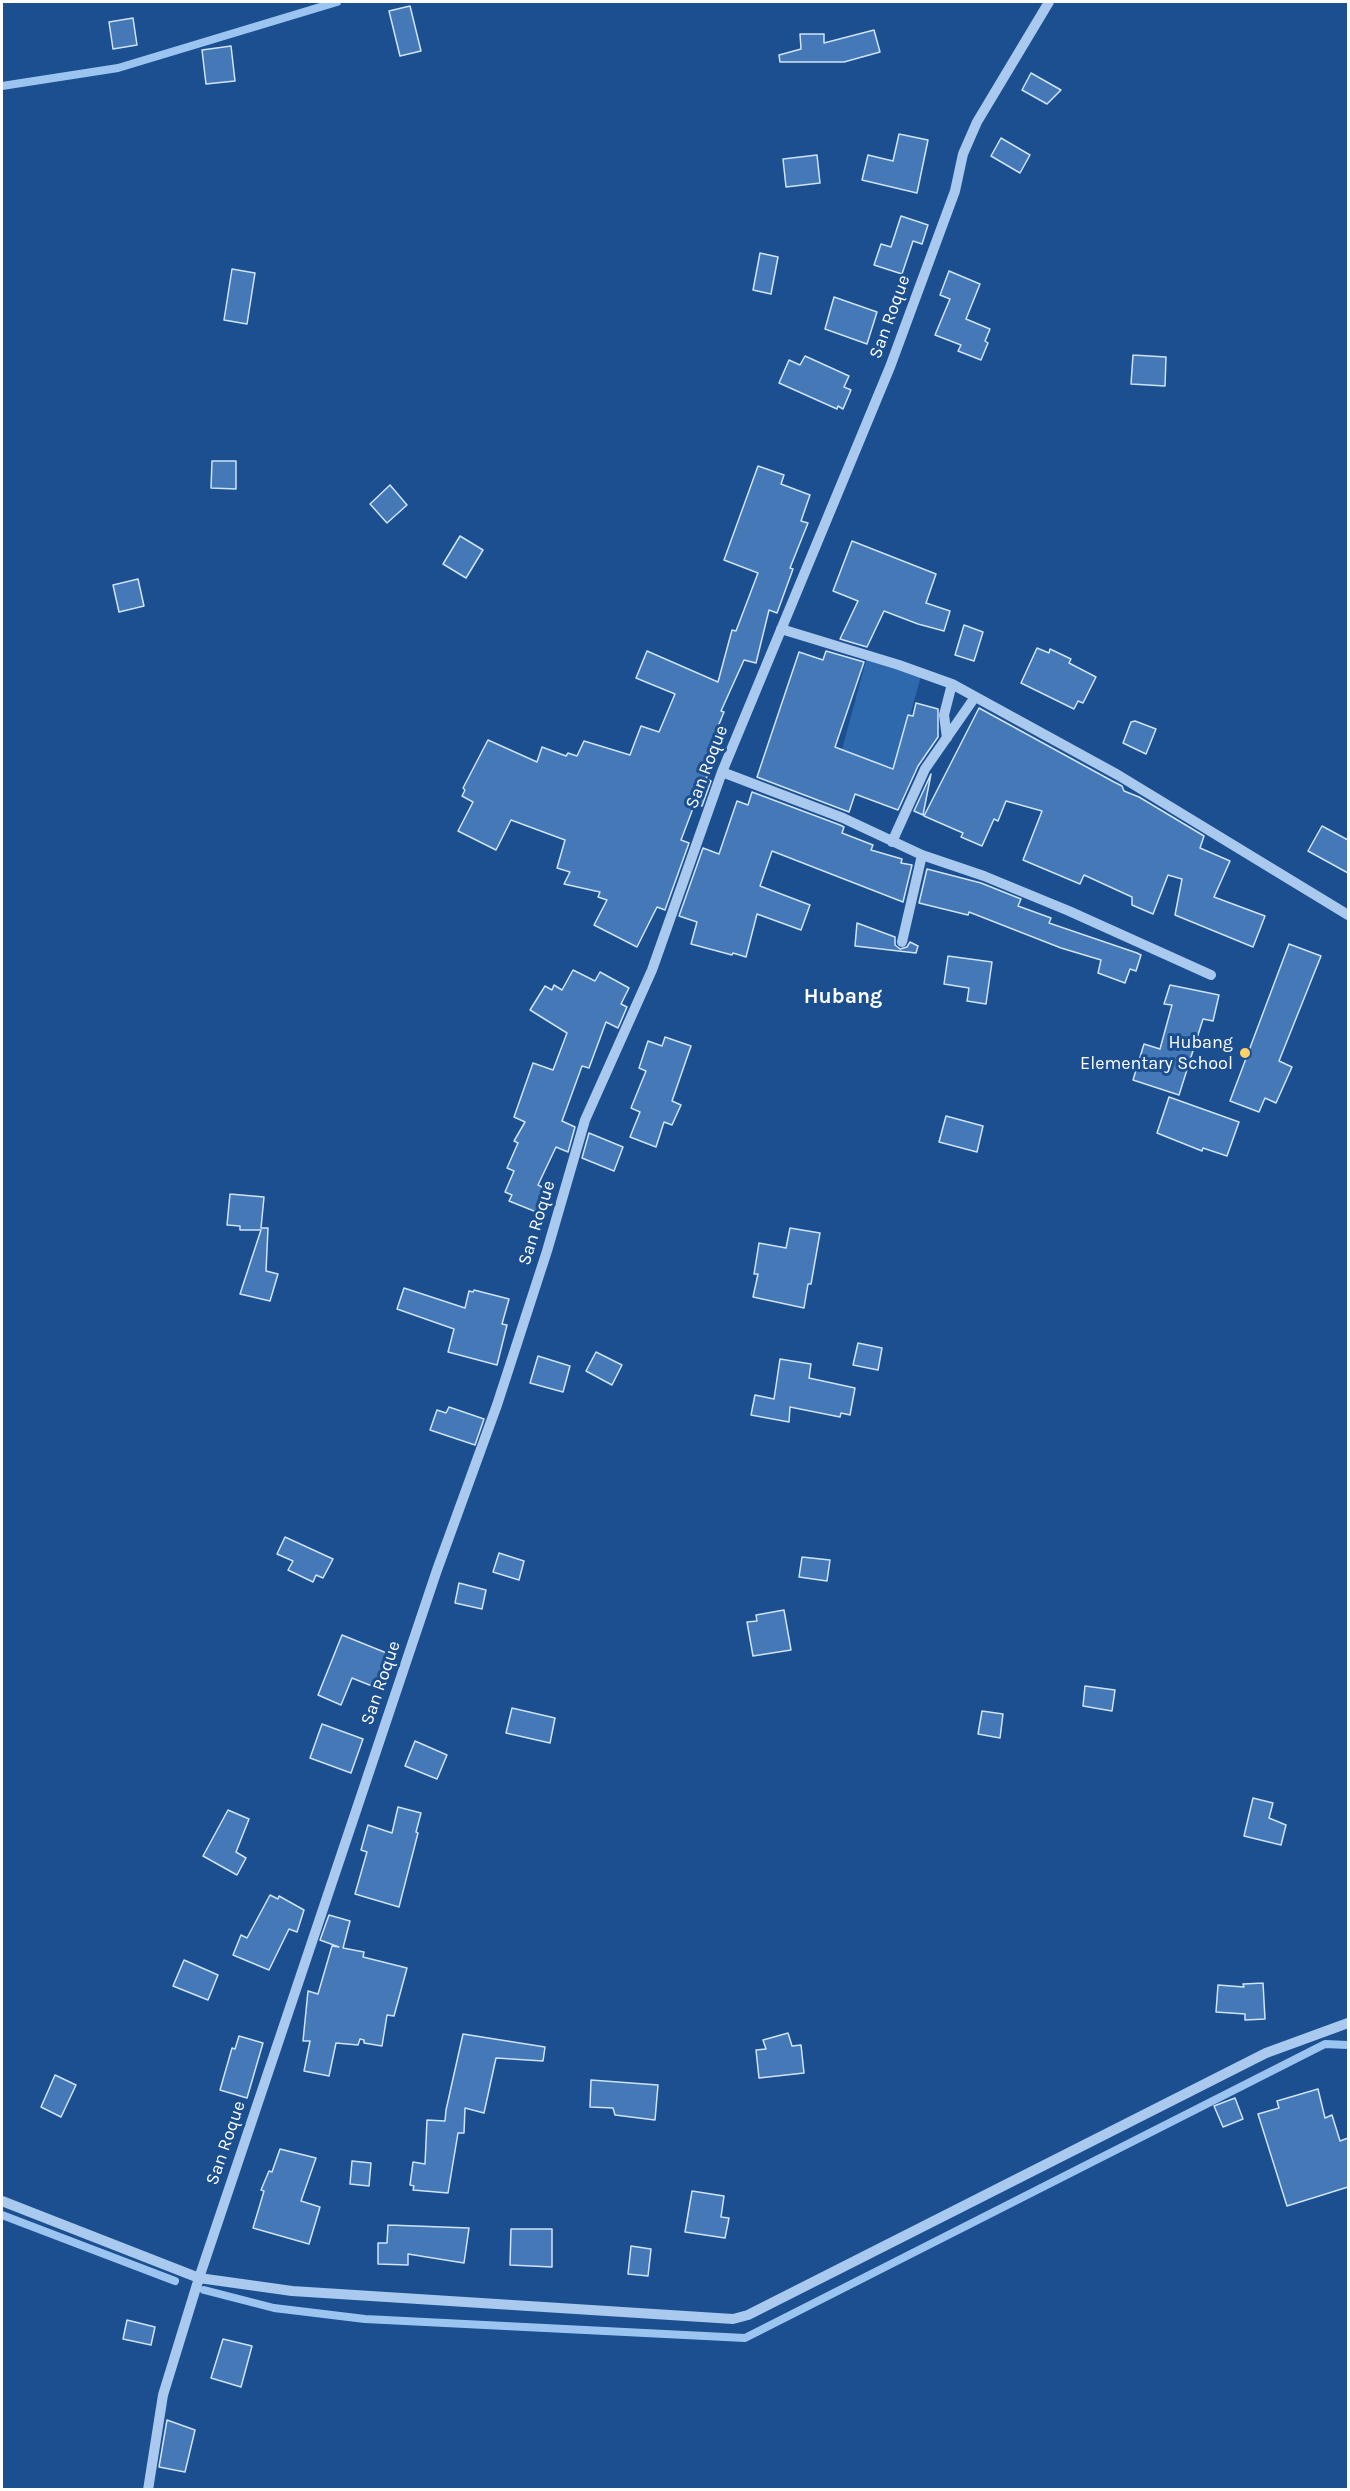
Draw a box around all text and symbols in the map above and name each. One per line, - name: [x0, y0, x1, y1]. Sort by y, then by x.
- street label: San Roque: [865, 272, 915, 362]
- street label: San Roque: [681, 722, 733, 812]
- district label: Hubang: [804, 984, 882, 1010]
- place label: Hubang Elementary School: [1080, 1032, 1233, 1074]
- marker: Hubang Elementary School: [1238, 1046, 1252, 1060]
- street label: San Roque: [514, 1178, 560, 1268]
- street label: San Roque: [357, 1638, 405, 1728]
- street label: San Roque: [202, 2098, 250, 2188]

